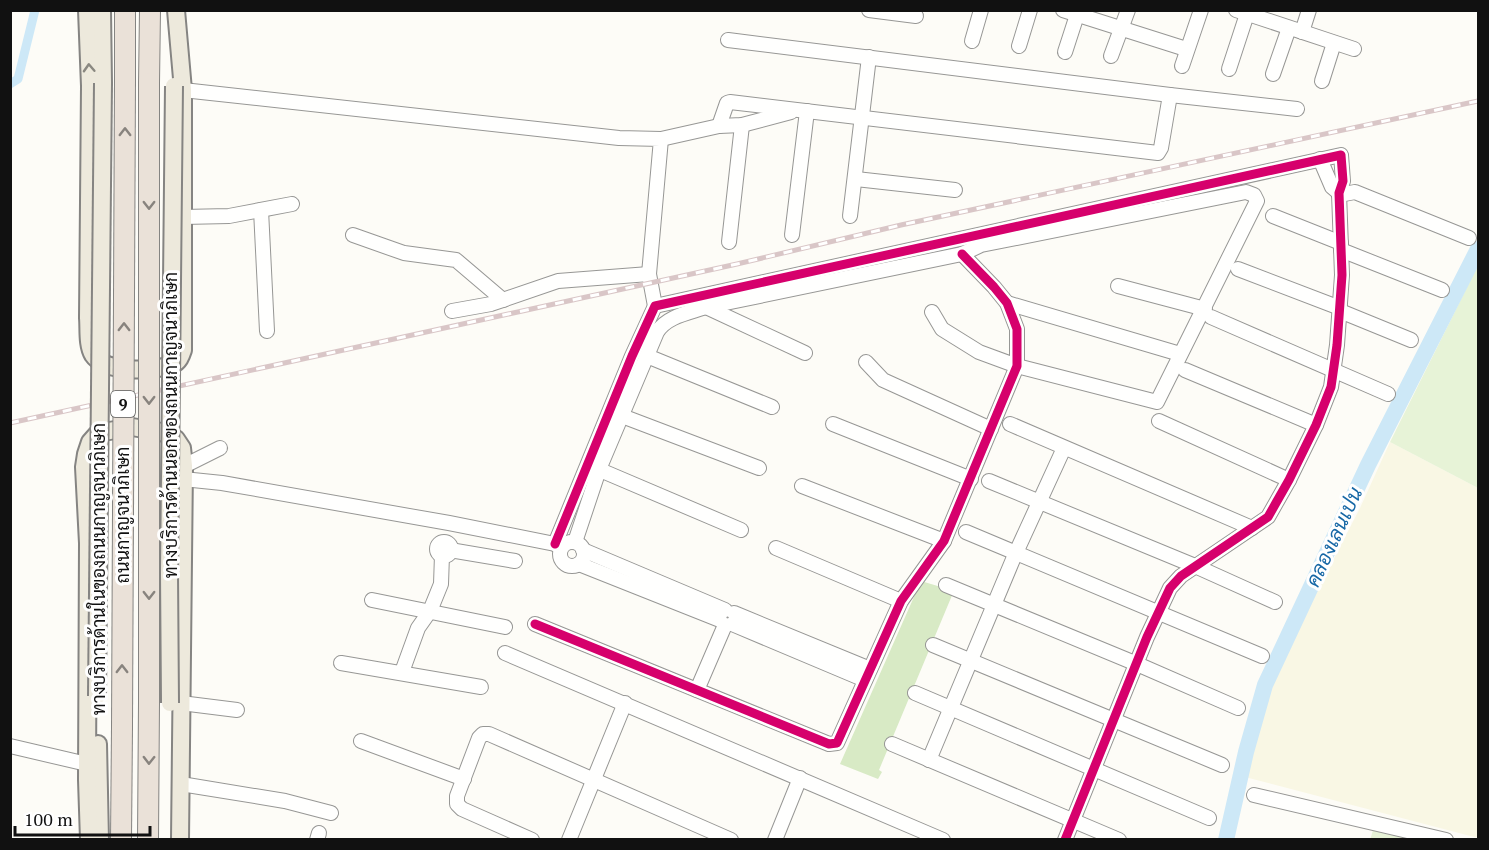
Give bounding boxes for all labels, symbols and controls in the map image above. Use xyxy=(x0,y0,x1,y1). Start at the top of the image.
one-way arrow xyxy=(82,63,95,72)
one-way arrow xyxy=(118,127,131,136)
one-way arrow xyxy=(143,200,155,209)
street label: ทางบริการด้านนอกของถนนกาญจนาภิเษก xyxy=(158,272,182,578)
one-way arrow xyxy=(118,322,130,331)
road number: 9 xyxy=(111,391,135,417)
one-way arrow xyxy=(143,395,155,404)
street label: ทางบริการด้านในของถนนกาญจนาภิเษก xyxy=(86,423,110,715)
street label: ถนนกาญจนาภิเษก xyxy=(110,447,134,583)
water label: คลองเลนเปน xyxy=(1299,482,1369,591)
one-way arrow xyxy=(143,590,155,599)
one-way arrow xyxy=(116,664,128,673)
one-way arrow xyxy=(143,756,155,765)
scale bar xyxy=(15,799,150,837)
text: 100 m xyxy=(24,807,73,831)

